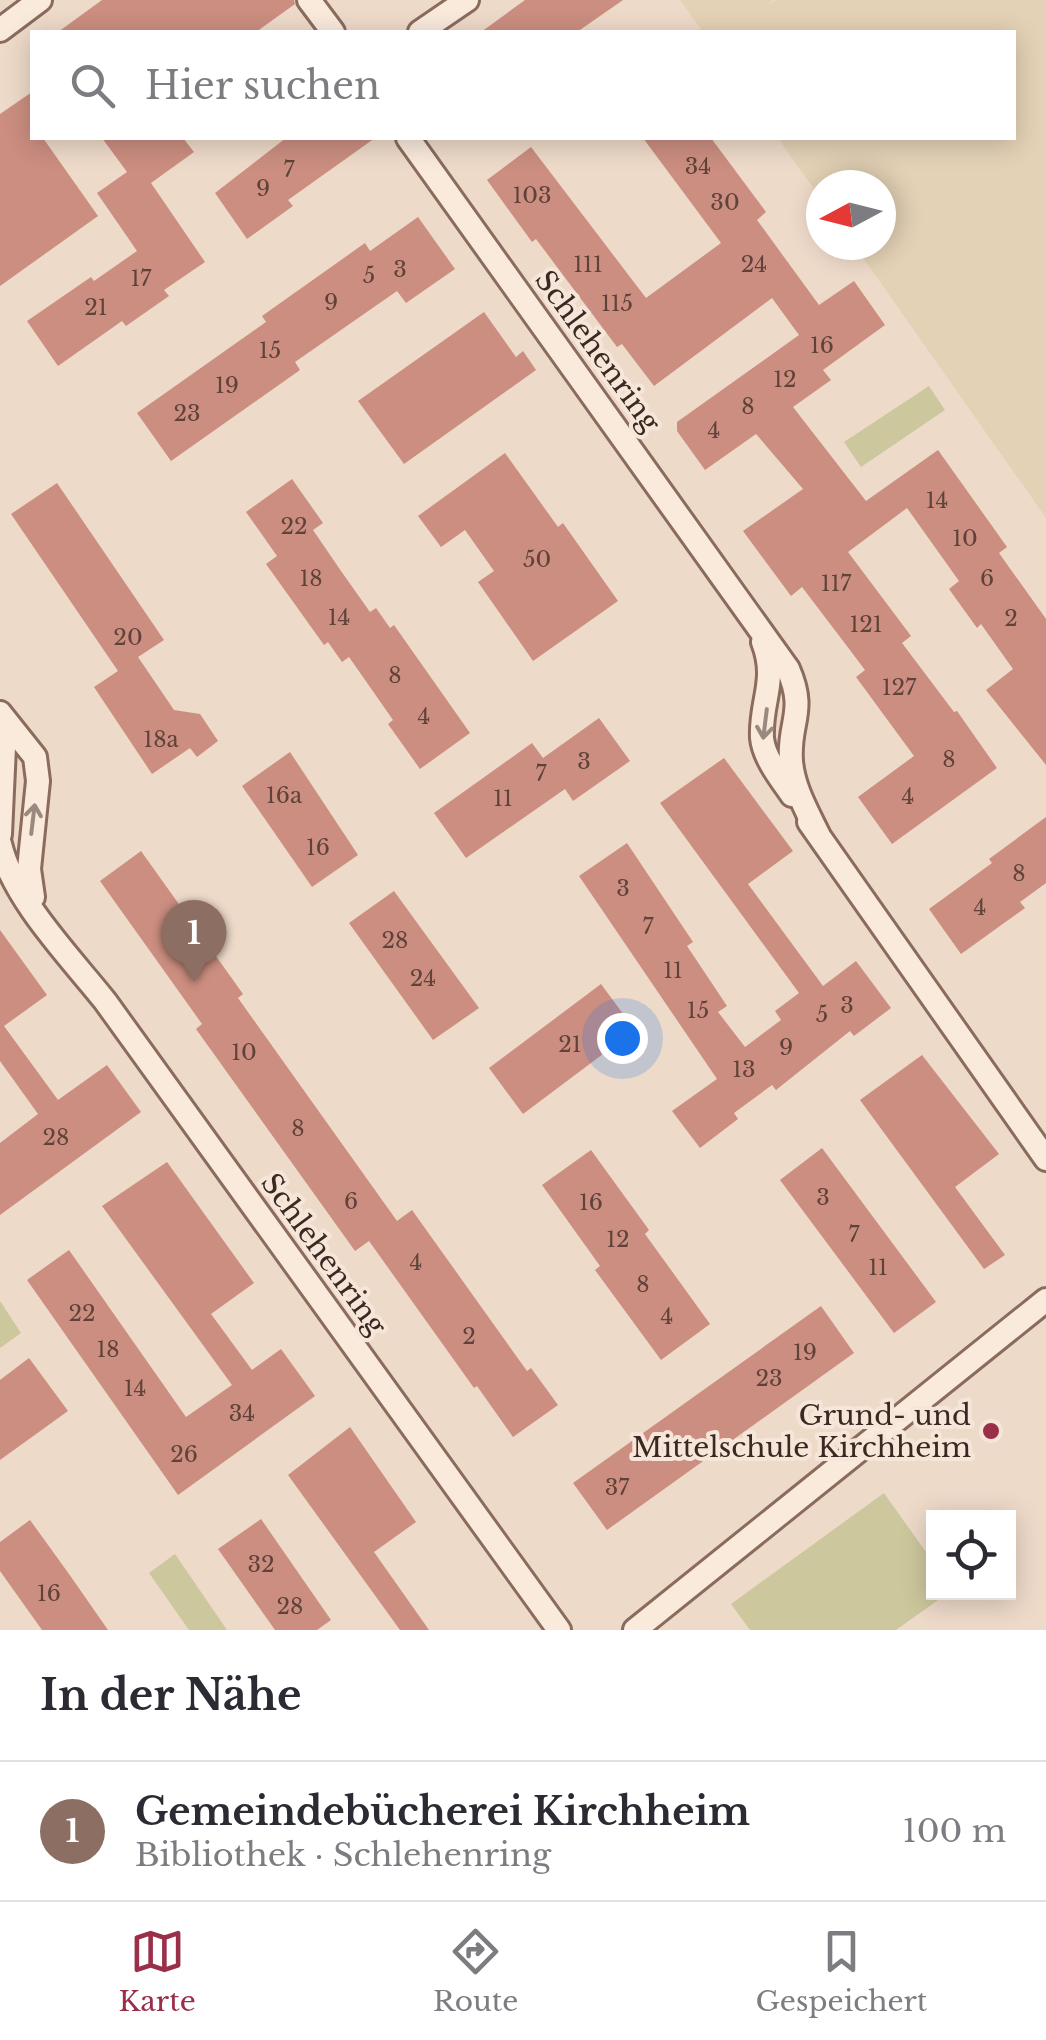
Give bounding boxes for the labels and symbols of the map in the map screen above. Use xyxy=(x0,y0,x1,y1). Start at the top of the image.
house number: 34 xyxy=(685,153,711,180)
house number: 7 xyxy=(283,156,295,183)
north arrow xyxy=(806,170,896,260)
house number: 9 xyxy=(256,175,270,202)
house number: 103 xyxy=(512,182,552,209)
house number: 30 xyxy=(710,189,740,216)
house number: 111 xyxy=(573,251,603,278)
house number: 24 xyxy=(741,251,767,278)
house number: 3 xyxy=(393,256,407,283)
house number: 5 xyxy=(363,262,375,289)
street label: Schlehenring xyxy=(527,264,669,440)
house number: 17 xyxy=(131,265,152,292)
house number: 9 xyxy=(324,289,338,316)
house number: 115 xyxy=(601,290,633,317)
house number: 21 xyxy=(84,294,108,321)
house number: 16 xyxy=(810,332,834,359)
house number: 15 xyxy=(259,337,281,364)
house number: 12 xyxy=(773,366,797,393)
house number: 19 xyxy=(215,372,239,399)
house number: 8 xyxy=(741,393,755,420)
house number: 23 xyxy=(173,400,201,427)
house number: 4 xyxy=(708,417,720,444)
house number: 14 xyxy=(926,487,948,514)
house number: 22 xyxy=(280,513,308,540)
house number: 10 xyxy=(952,525,978,552)
house number: 50 xyxy=(523,546,551,573)
house number: 18 xyxy=(299,565,323,592)
house number: 6 xyxy=(980,565,994,592)
house number: 117 xyxy=(821,570,852,597)
house number: 14 xyxy=(328,604,350,631)
house number: 2 xyxy=(1004,605,1018,632)
house number: 121 xyxy=(849,611,883,638)
house number: 20 xyxy=(113,624,143,651)
house number: 8 xyxy=(388,662,402,689)
house number: 127 xyxy=(882,674,917,701)
house number: 4 xyxy=(418,703,430,730)
one-way arrow xyxy=(755,707,773,740)
house number: 18a xyxy=(143,726,179,753)
house number: 8 xyxy=(942,746,956,773)
house number: 3 xyxy=(577,748,591,775)
house number: 7 xyxy=(535,760,547,787)
house number: 16a xyxy=(266,782,303,809)
house number: 4 xyxy=(902,783,914,810)
house number: 11 xyxy=(493,785,513,812)
one-way arrow xyxy=(24,803,42,835)
house number: 16 xyxy=(306,834,330,861)
house number: 8 xyxy=(1012,860,1026,887)
house number: 3 xyxy=(616,875,630,902)
house number: 4 xyxy=(974,894,986,921)
pin: 1 xyxy=(162,900,226,982)
house number: 7 xyxy=(642,913,654,940)
house number: 28 xyxy=(382,927,408,954)
house number: 11 xyxy=(663,957,683,984)
house number: 24 xyxy=(410,965,436,992)
house number: 3 xyxy=(840,992,854,1019)
house number: 15 xyxy=(687,997,709,1024)
house number: 5 xyxy=(816,1001,828,1028)
your location xyxy=(597,1013,648,1064)
house number: 21 xyxy=(558,1031,582,1058)
house number: 9 xyxy=(779,1034,793,1061)
house number: 10 xyxy=(231,1039,257,1066)
house number: 13 xyxy=(732,1056,756,1083)
house number: 8 xyxy=(291,1115,305,1142)
house number: 28 xyxy=(43,1124,69,1151)
street label: Schlehenring xyxy=(253,1167,395,1343)
house number: 3 xyxy=(816,1184,830,1211)
house number: 6 xyxy=(344,1188,358,1215)
house number: 16 xyxy=(579,1189,603,1216)
house number: 7 xyxy=(848,1221,860,1248)
house number: 12 xyxy=(606,1226,630,1253)
house number: 4 xyxy=(410,1249,422,1276)
house number: 11 xyxy=(868,1254,888,1281)
house number: 8 xyxy=(636,1271,650,1298)
house number: 22 xyxy=(68,1300,96,1327)
house number: 4 xyxy=(661,1303,673,1330)
house number: 2 xyxy=(462,1323,476,1350)
house number: 18 xyxy=(96,1336,120,1363)
house number: 19 xyxy=(793,1339,817,1366)
house number: 23 xyxy=(755,1365,783,1392)
house number: 14 xyxy=(124,1375,146,1402)
place label: Grund- und Mittelschule Kirchheim xyxy=(632,1398,971,1465)
house number: 34 xyxy=(229,1400,255,1427)
marker: Grund- und Mittelschule Kirchheim xyxy=(980,1420,1002,1442)
house number: 26 xyxy=(170,1441,198,1468)
house number: 37 xyxy=(605,1474,630,1501)
house number: 32 xyxy=(247,1551,275,1578)
house number: 16 xyxy=(37,1580,61,1607)
house number: 28 xyxy=(277,1593,303,1620)

